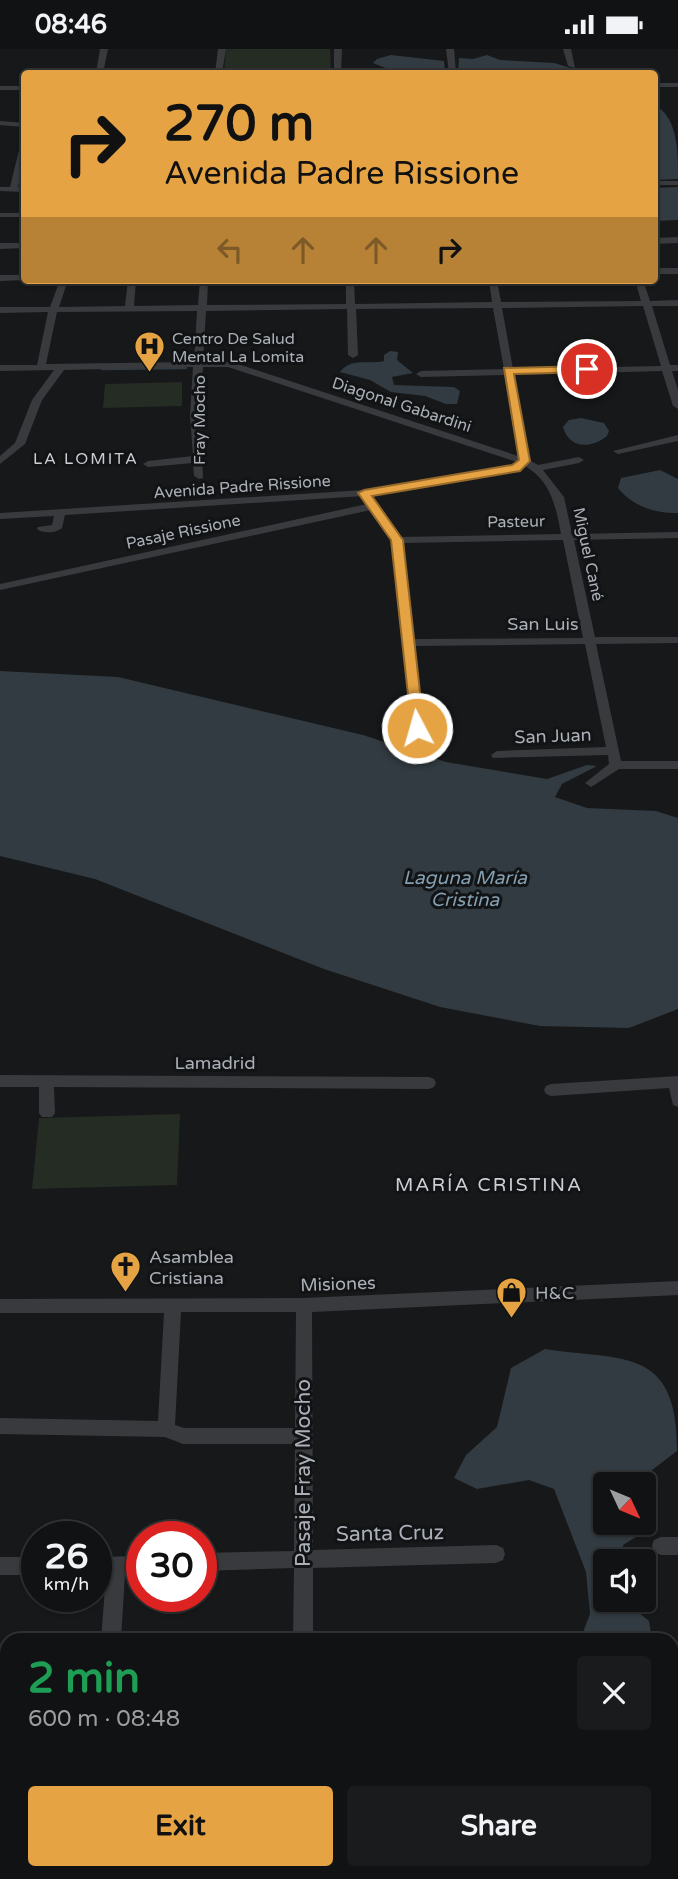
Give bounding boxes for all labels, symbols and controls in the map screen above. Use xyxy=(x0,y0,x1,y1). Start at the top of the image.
text: 08:46 xyxy=(35,9,107,40)
text: 270 m xyxy=(164,95,314,154)
icon: right xyxy=(49,98,140,189)
text: Avenida Padre Rissione xyxy=(164,155,519,193)
icon: left xyxy=(211,231,249,269)
icon: ahead xyxy=(284,231,322,269)
icon: ahead xyxy=(357,231,395,269)
icon: right xyxy=(430,231,468,269)
place label: Centro De Salud Mental La Lomita xyxy=(172,329,304,367)
hospital icon: Centro De Salud Mental La Lomita xyxy=(132,330,166,374)
pin xyxy=(557,339,617,399)
icon: arrive xyxy=(568,350,606,388)
street label: Diagonal Gabardini xyxy=(329,373,474,437)
street label: Fray Mocho xyxy=(190,375,210,465)
district label: LA LOMITA xyxy=(33,449,139,469)
street label: Avenida Padre Rissione xyxy=(153,471,331,503)
street label: Miguel Cané xyxy=(568,506,608,603)
street label: Pasaje Rissione xyxy=(124,510,242,554)
street label: Pasteur xyxy=(487,511,546,533)
street label: San Luis xyxy=(507,613,579,635)
position arrow xyxy=(380,691,454,765)
street label: San Juan xyxy=(514,724,592,748)
water label: Laguna María Cristina xyxy=(403,867,528,911)
street label: Lamadrid xyxy=(174,1052,256,1074)
district label: MARÍA CRISTINA xyxy=(395,1173,583,1196)
place label: Asamblea Cristiana xyxy=(149,1246,234,1289)
church icon: Asamblea Cristiana xyxy=(109,1250,143,1294)
street label: Misiones xyxy=(300,1272,376,1296)
shop icon: H&C xyxy=(495,1276,529,1320)
place label: H&C xyxy=(535,1282,574,1304)
street label: Pasaje Fray Mocho xyxy=(291,1379,316,1567)
north arrow xyxy=(593,1472,656,1535)
map controls xyxy=(593,1472,656,1612)
street label: Santa Cruz xyxy=(336,1520,444,1547)
speed limit sign: 30 xyxy=(126,1521,217,1612)
text: 26 xyxy=(45,1536,88,1578)
button: sound xyxy=(593,1549,656,1612)
text: km/h xyxy=(44,1573,89,1595)
text: 2 min xyxy=(28,1653,140,1704)
button: close xyxy=(577,1656,651,1730)
text: 600 m · 08:48 xyxy=(28,1705,180,1733)
button: Exit xyxy=(28,1786,333,1866)
button: Share xyxy=(347,1786,651,1866)

